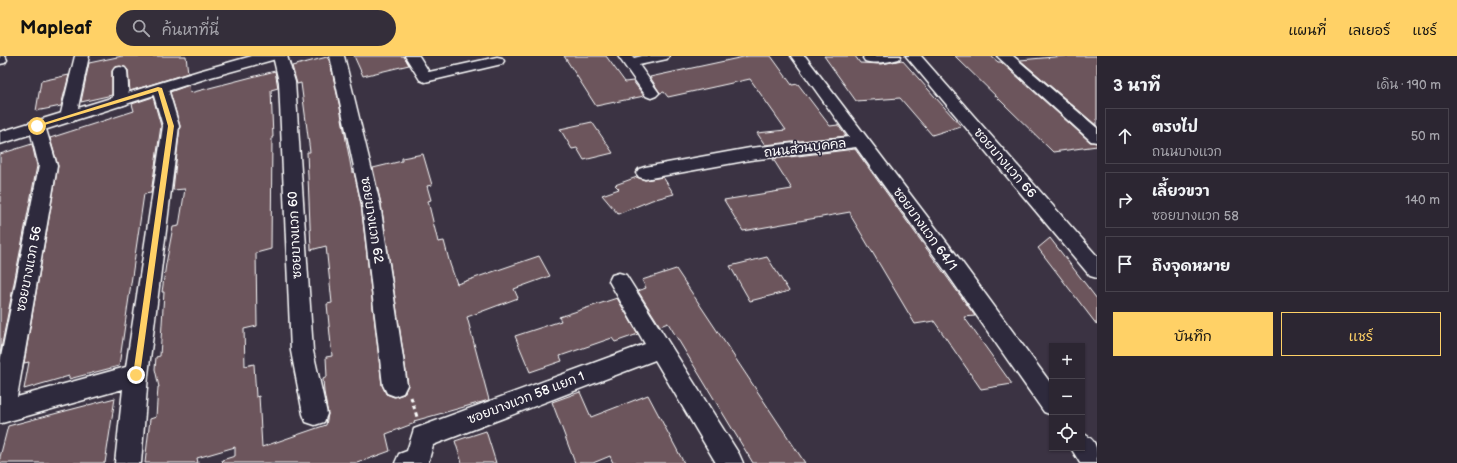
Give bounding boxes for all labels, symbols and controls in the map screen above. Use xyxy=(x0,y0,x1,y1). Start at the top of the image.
search box xyxy=(116,10,396,46)
text: Mapleaf xyxy=(20,17,92,40)
icon: search xyxy=(130,17,152,39)
text: ค้นหาที่นี่ xyxy=(162,21,219,40)
text: แผนที่ xyxy=(1288,22,1326,39)
text: เลเยอร์ xyxy=(1348,22,1390,39)
text: แชร์ xyxy=(1412,22,1437,39)
text: 3 นาที xyxy=(1113,76,1160,96)
text: เดิน · 190 m xyxy=(1376,77,1441,93)
route start xyxy=(28,117,46,135)
text: ตรงไป xyxy=(1152,118,1198,137)
street label: ซอยบางแวก 66 xyxy=(970,125,1040,201)
icon: ahead xyxy=(1114,125,1136,147)
text: 50 m xyxy=(1411,128,1440,144)
street label: ถนนส่วนบุคคล xyxy=(763,134,847,162)
text: ถนนบางแวก xyxy=(1152,144,1222,160)
street label: ซอยบางแวก 62 xyxy=(357,176,387,265)
text: เลี้ยวขวา xyxy=(1152,182,1210,201)
street label: ซอยบางแวก 64/1 xyxy=(890,184,960,274)
icon: right xyxy=(1114,189,1136,211)
street label: ซอยบางแวก 60 xyxy=(285,191,305,279)
text: 140 m xyxy=(1405,192,1440,208)
text: ซอยบางแวก 58 xyxy=(1152,208,1239,224)
street label: ซอยบางแวก 56 xyxy=(13,225,45,313)
icon: arrive xyxy=(1114,253,1136,275)
text: ถึงจุดหมาย xyxy=(1152,257,1230,276)
button: บันทึก xyxy=(1113,312,1273,356)
button: แชร์ xyxy=(1281,312,1441,356)
map controls xyxy=(1049,343,1085,451)
button: + xyxy=(1049,343,1085,379)
route end xyxy=(127,366,145,384)
street label: ซอยบางแวก 58 แยก 1 xyxy=(465,368,587,428)
button: − xyxy=(1049,379,1085,415)
button: locate xyxy=(1049,415,1085,451)

